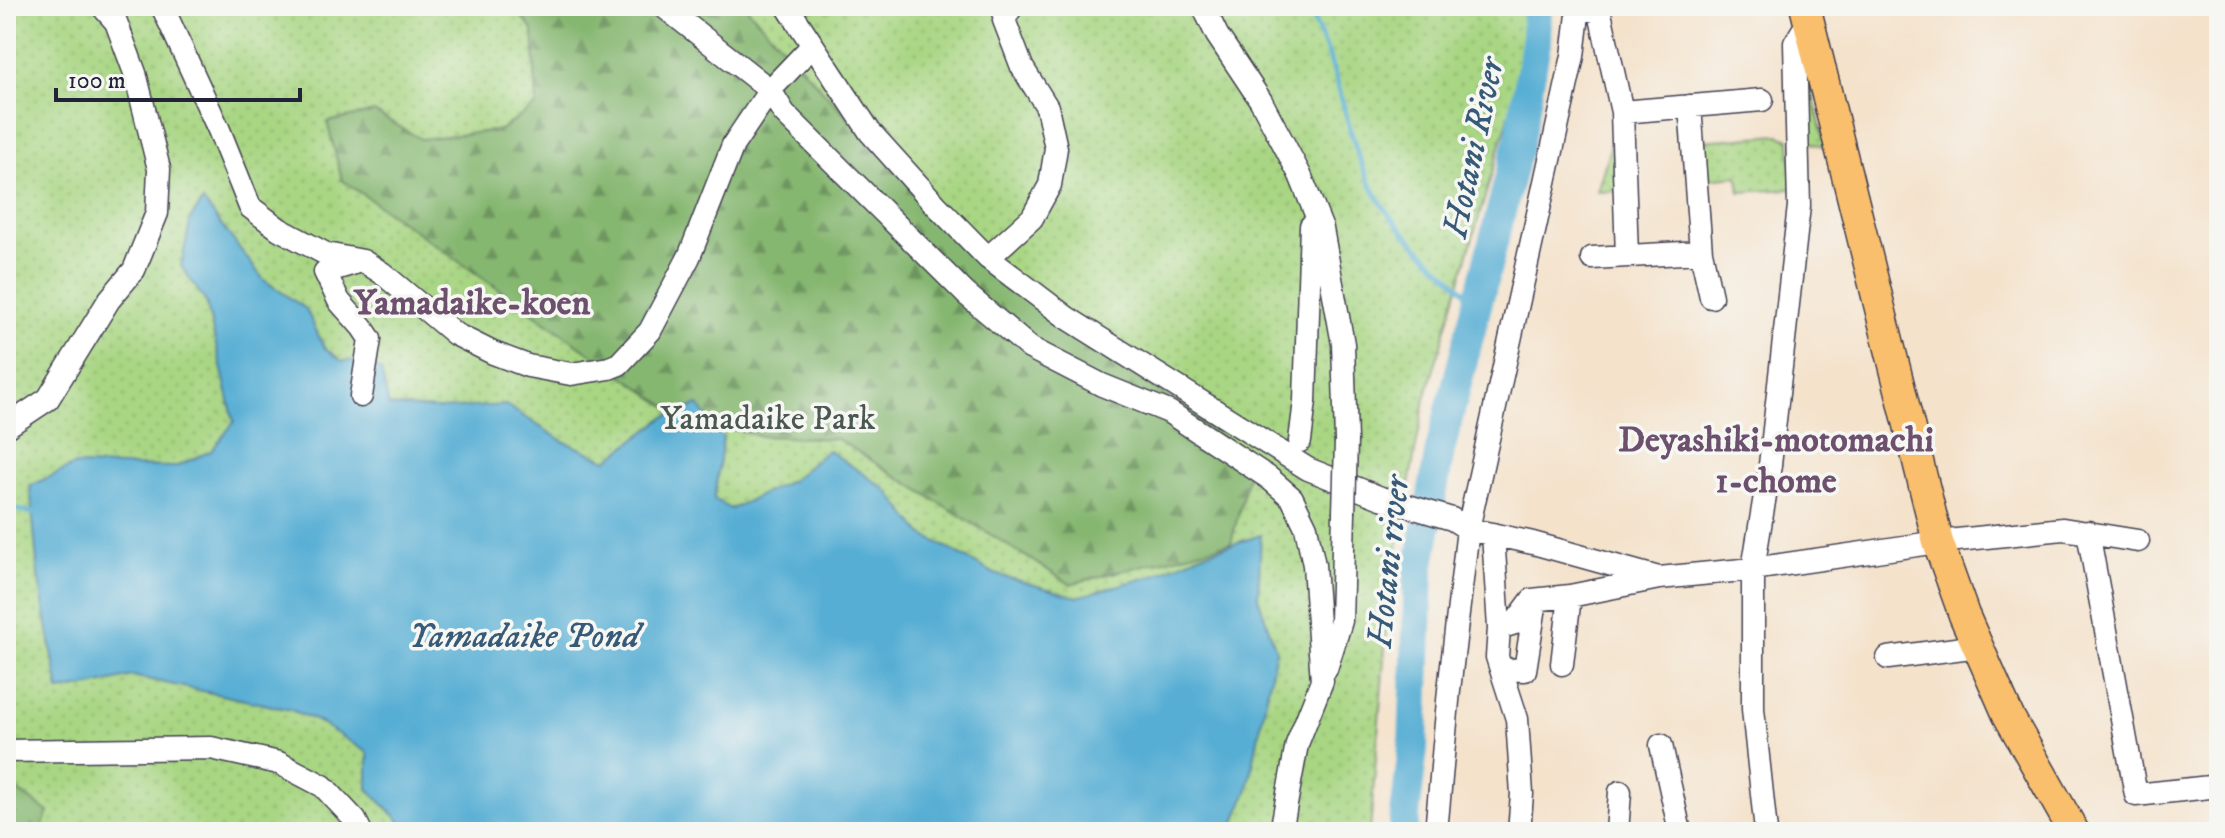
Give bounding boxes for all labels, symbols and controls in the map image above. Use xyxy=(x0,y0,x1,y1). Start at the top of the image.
water label: Hotani River xyxy=(1433,51,1516,243)
scale bar xyxy=(56,52,300,102)
text: 100 m xyxy=(68,66,126,96)
district label: Yamadaike-koen xyxy=(353,281,590,326)
park label: Yamadaike Park xyxy=(660,398,876,440)
district label: Deyashiki-motomachi 1-chome xyxy=(1618,418,1934,504)
water label: Hotani river xyxy=(1358,471,1421,651)
water label: Yamadaike Pond xyxy=(408,614,644,659)

